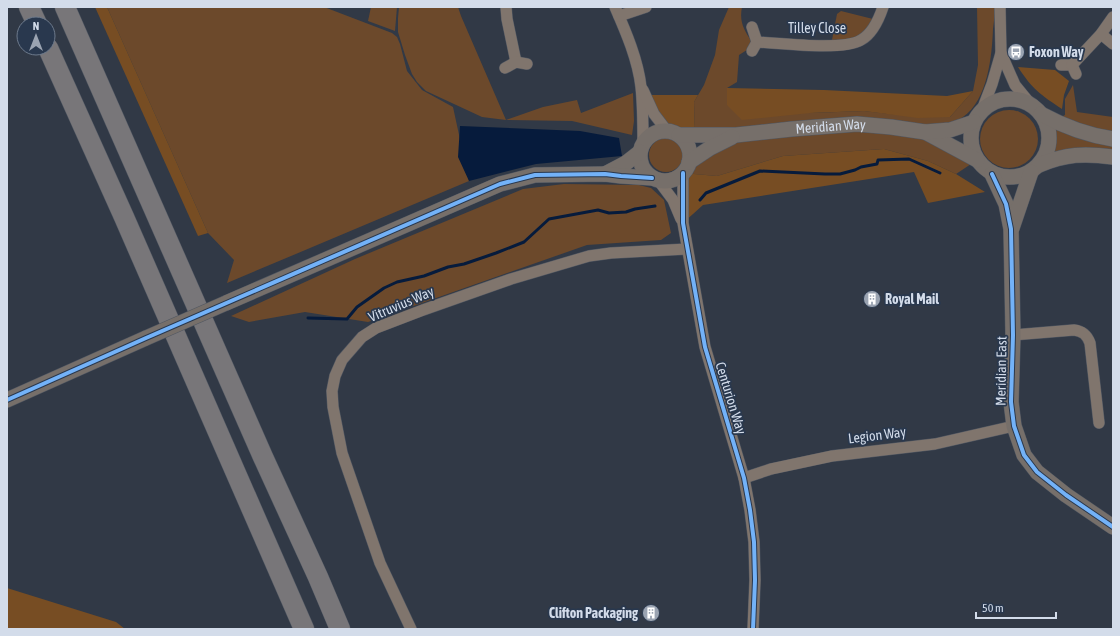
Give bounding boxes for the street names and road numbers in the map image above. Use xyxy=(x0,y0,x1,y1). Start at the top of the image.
street label: Tilley Close xyxy=(788,20,846,36)
street label: Meridian Way xyxy=(795,116,867,137)
street label: Vitruvius Way xyxy=(366,283,436,325)
street label: Meridian East xyxy=(992,336,1010,406)
street label: Centurion Way xyxy=(712,360,750,436)
street label: Legion Way xyxy=(847,423,907,446)

